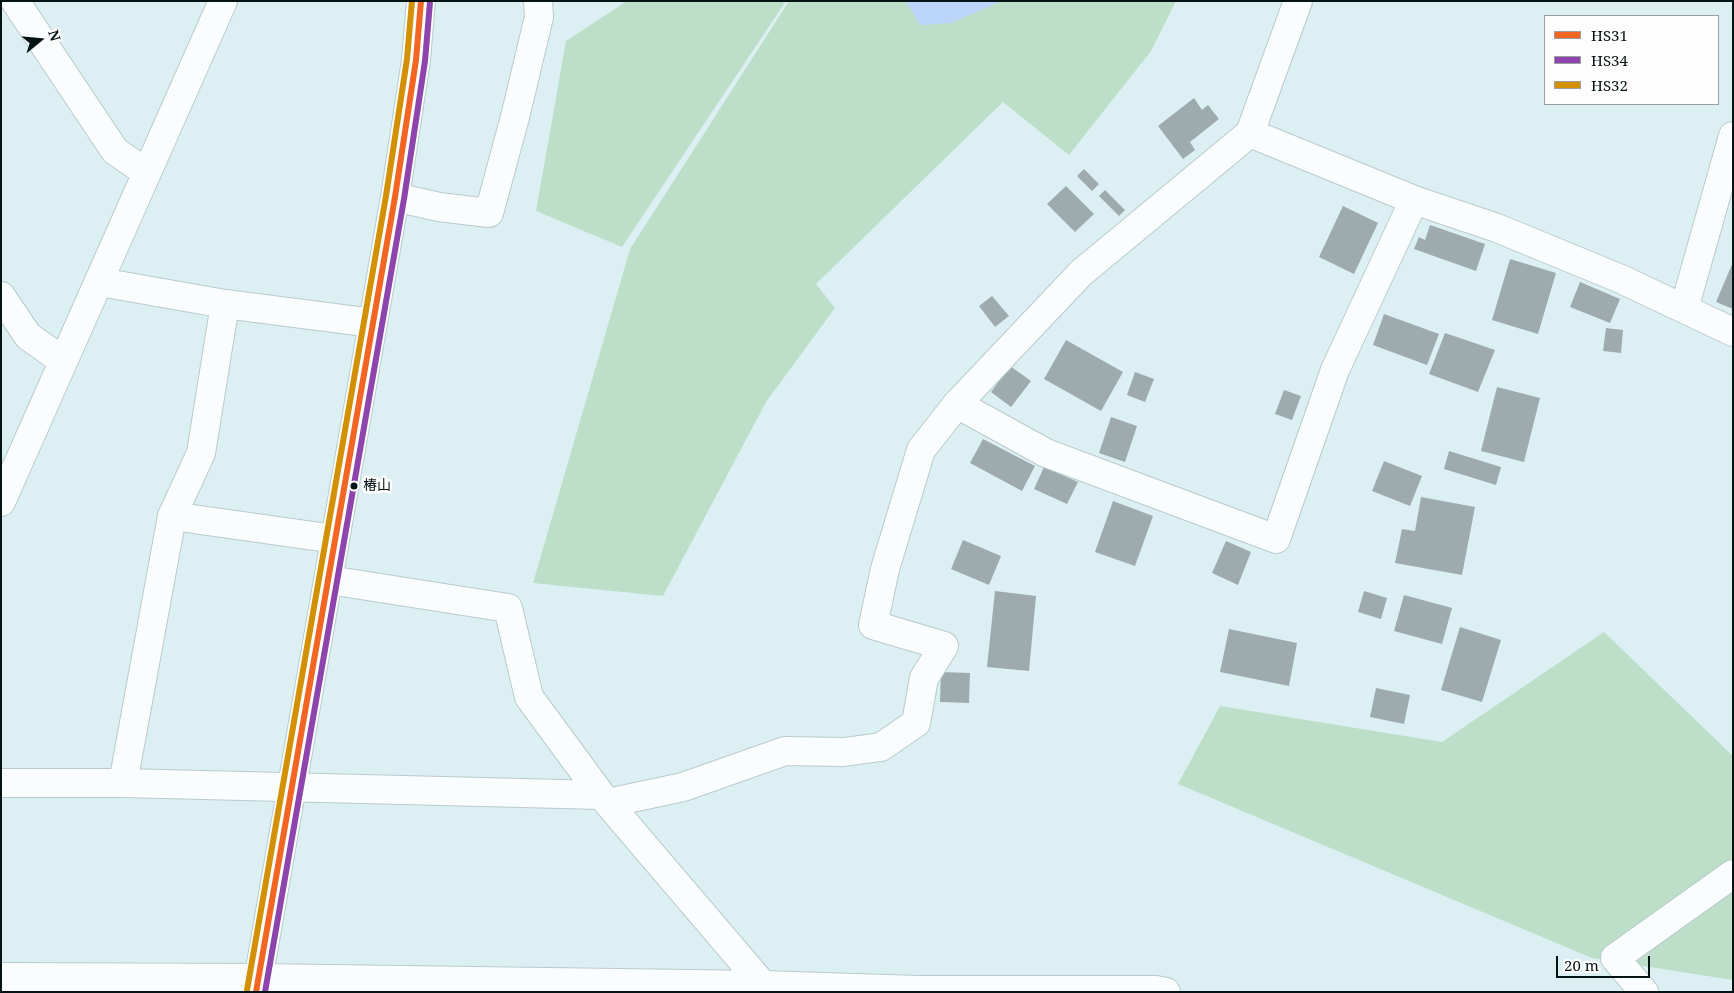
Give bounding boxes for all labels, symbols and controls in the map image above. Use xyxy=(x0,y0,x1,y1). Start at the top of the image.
north arrow xyxy=(15,15,65,65)
legend xyxy=(1544,15,1719,105)
text: HS31 xyxy=(1591,25,1628,45)
text: N xyxy=(44,27,66,44)
text: HS34 xyxy=(1591,50,1628,70)
text: HS32 xyxy=(1591,75,1628,95)
place label: 椿山 xyxy=(363,478,391,494)
marker: 椿山 xyxy=(349,481,359,491)
scale bar xyxy=(1559,946,1653,978)
text: 20 m xyxy=(1564,955,1599,975)

